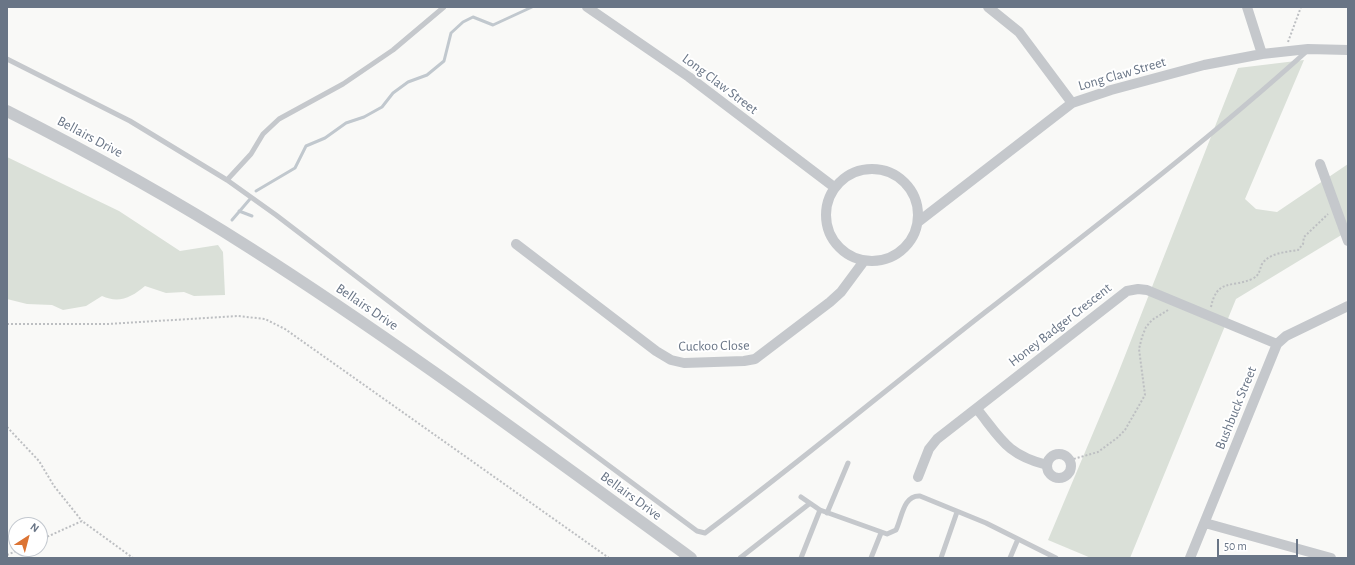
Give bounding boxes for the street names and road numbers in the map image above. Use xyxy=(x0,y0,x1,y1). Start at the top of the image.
street label: Long Claw Street xyxy=(679,50,761,118)
street label: Long Claw Street xyxy=(1076,53,1168,95)
street label: Bellairs Drive xyxy=(54,113,126,161)
street label: Bellairs Drive xyxy=(333,280,401,334)
street label: Honey Badger Crescent xyxy=(1005,280,1115,370)
street label: Cuckoo Close xyxy=(678,337,750,355)
street label: Bushbuck Street xyxy=(1212,364,1260,452)
street label: Bellairs Drive xyxy=(597,468,665,524)

